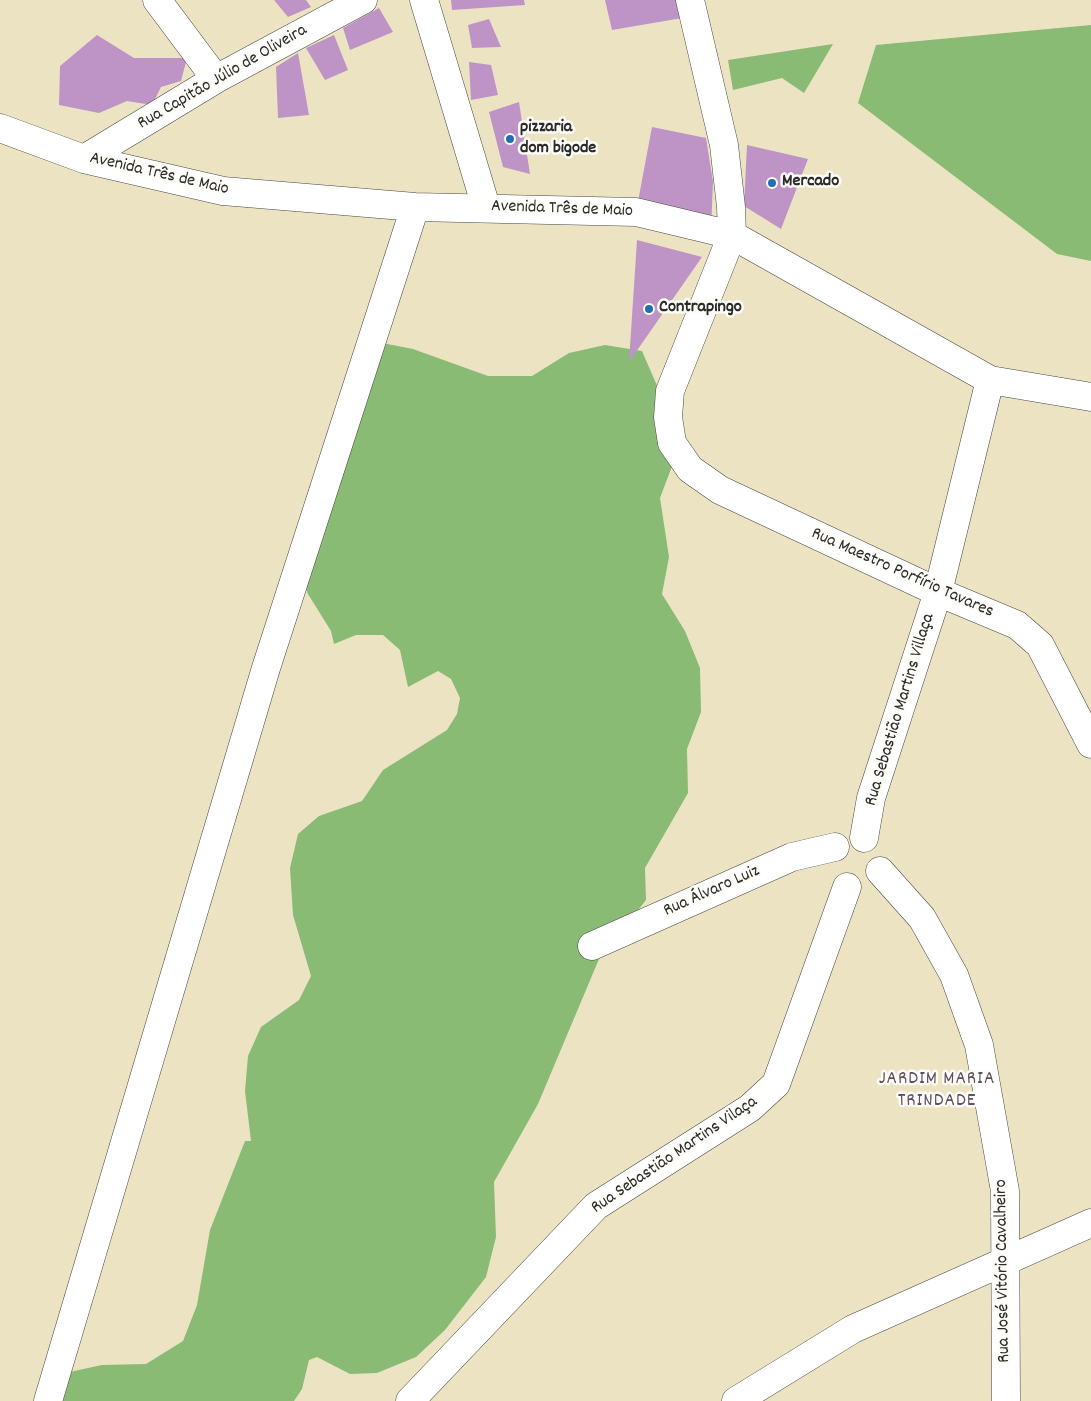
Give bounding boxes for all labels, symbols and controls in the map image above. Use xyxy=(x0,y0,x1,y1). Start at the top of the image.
street label: Rua Capitão Júlio de Oliveira xyxy=(134,21,312,135)
place label: pizzaria dom bigode xyxy=(520,118,596,160)
marker: pizzaria dom bigode xyxy=(504,133,516,145)
street label: Avenida Três de Maio xyxy=(87,149,231,201)
place label: Mercado xyxy=(782,172,839,194)
marker: Mercado xyxy=(766,177,778,189)
street label: Avenida Três de Maio xyxy=(491,197,633,223)
place label: Contrapingo xyxy=(659,298,742,320)
marker: Contrapingo xyxy=(643,303,655,315)
street label: Rua Maestro Porfírio Tavares xyxy=(807,524,997,624)
street label: Rua Sebastião Martins Villaça xyxy=(861,611,941,809)
street label: Rua Álvaro Luiz xyxy=(661,861,763,923)
district label: JARDIM MARIA TRINDADE xyxy=(877,1069,997,1113)
street label: Rua Sebastião Martins Vilaça xyxy=(588,1092,762,1220)
street label: Rua José Vitório Cavalheiro xyxy=(992,1179,1016,1363)

